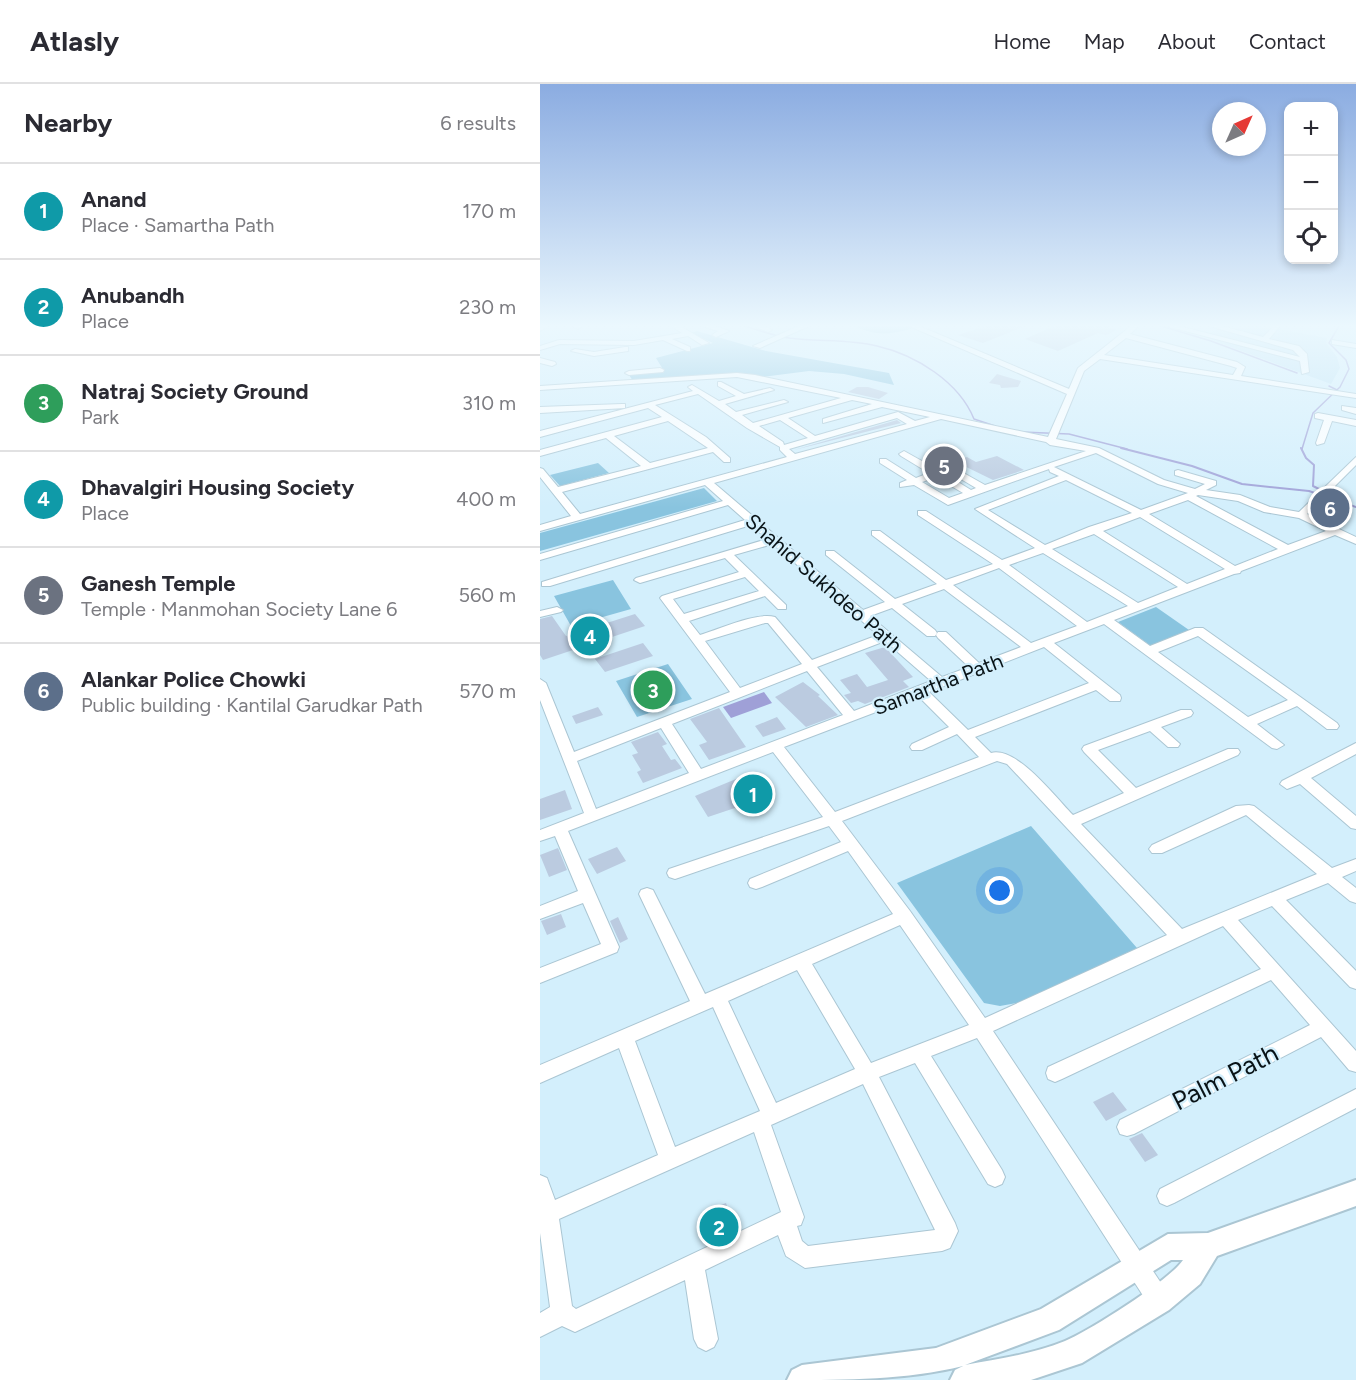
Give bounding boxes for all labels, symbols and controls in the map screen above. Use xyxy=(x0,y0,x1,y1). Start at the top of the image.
text: Atlasly xyxy=(30,24,119,58)
text: Home xyxy=(994,29,1051,54)
text: Map xyxy=(1084,29,1125,54)
text: About xyxy=(1158,29,1216,54)
text: Contact xyxy=(1249,29,1326,54)
north arrow xyxy=(1212,102,1266,156)
map controls xyxy=(1284,102,1338,264)
button: + xyxy=(1284,102,1338,156)
text: Nearby xyxy=(24,107,112,139)
text: 6 results xyxy=(440,111,516,135)
button: − xyxy=(1284,156,1338,210)
text: Anand xyxy=(81,186,147,213)
text: 1 xyxy=(39,199,48,223)
text: 170 m xyxy=(462,199,516,223)
button: locate xyxy=(1284,210,1338,264)
text: Place · Samartha Path xyxy=(81,213,275,237)
text: Anubandh xyxy=(81,282,185,309)
text: 2 xyxy=(38,295,49,319)
text: 230 m xyxy=(459,295,516,319)
text: Place xyxy=(81,309,129,333)
text: Natraj Society Ground xyxy=(81,378,309,405)
text: 3 xyxy=(38,391,49,415)
text: 310 m xyxy=(462,391,516,415)
text: Park xyxy=(81,405,119,429)
pin: 5 xyxy=(924,444,964,488)
text: Dhavalgiri Housing Society xyxy=(81,474,354,501)
pin: 6 xyxy=(1310,486,1350,530)
text: 4 xyxy=(37,487,50,511)
text: 400 m xyxy=(456,487,516,511)
text: Place xyxy=(81,501,129,525)
street label: Shahid Sukhdeo Path xyxy=(741,508,907,658)
text: Ganesh Temple xyxy=(81,570,235,597)
text: 5 xyxy=(38,583,49,607)
text: 560 m xyxy=(458,583,516,607)
text: Temple · Manmohan Society Lane 6 xyxy=(81,597,397,621)
pin: 4 xyxy=(571,614,610,658)
street label: Samartha Path xyxy=(869,648,1007,720)
text: Alankar Police Chowki xyxy=(81,666,306,693)
pin: 3 xyxy=(634,668,672,712)
text: 6 xyxy=(38,679,49,703)
text: 570 m xyxy=(459,679,516,703)
text: Public building · Kantilal Garudkar Path xyxy=(81,693,423,717)
pin: 1 xyxy=(734,772,772,816)
your location xyxy=(985,876,1014,905)
street label: Palm Path xyxy=(1167,1037,1283,1117)
pin: 2 xyxy=(700,1204,738,1250)

